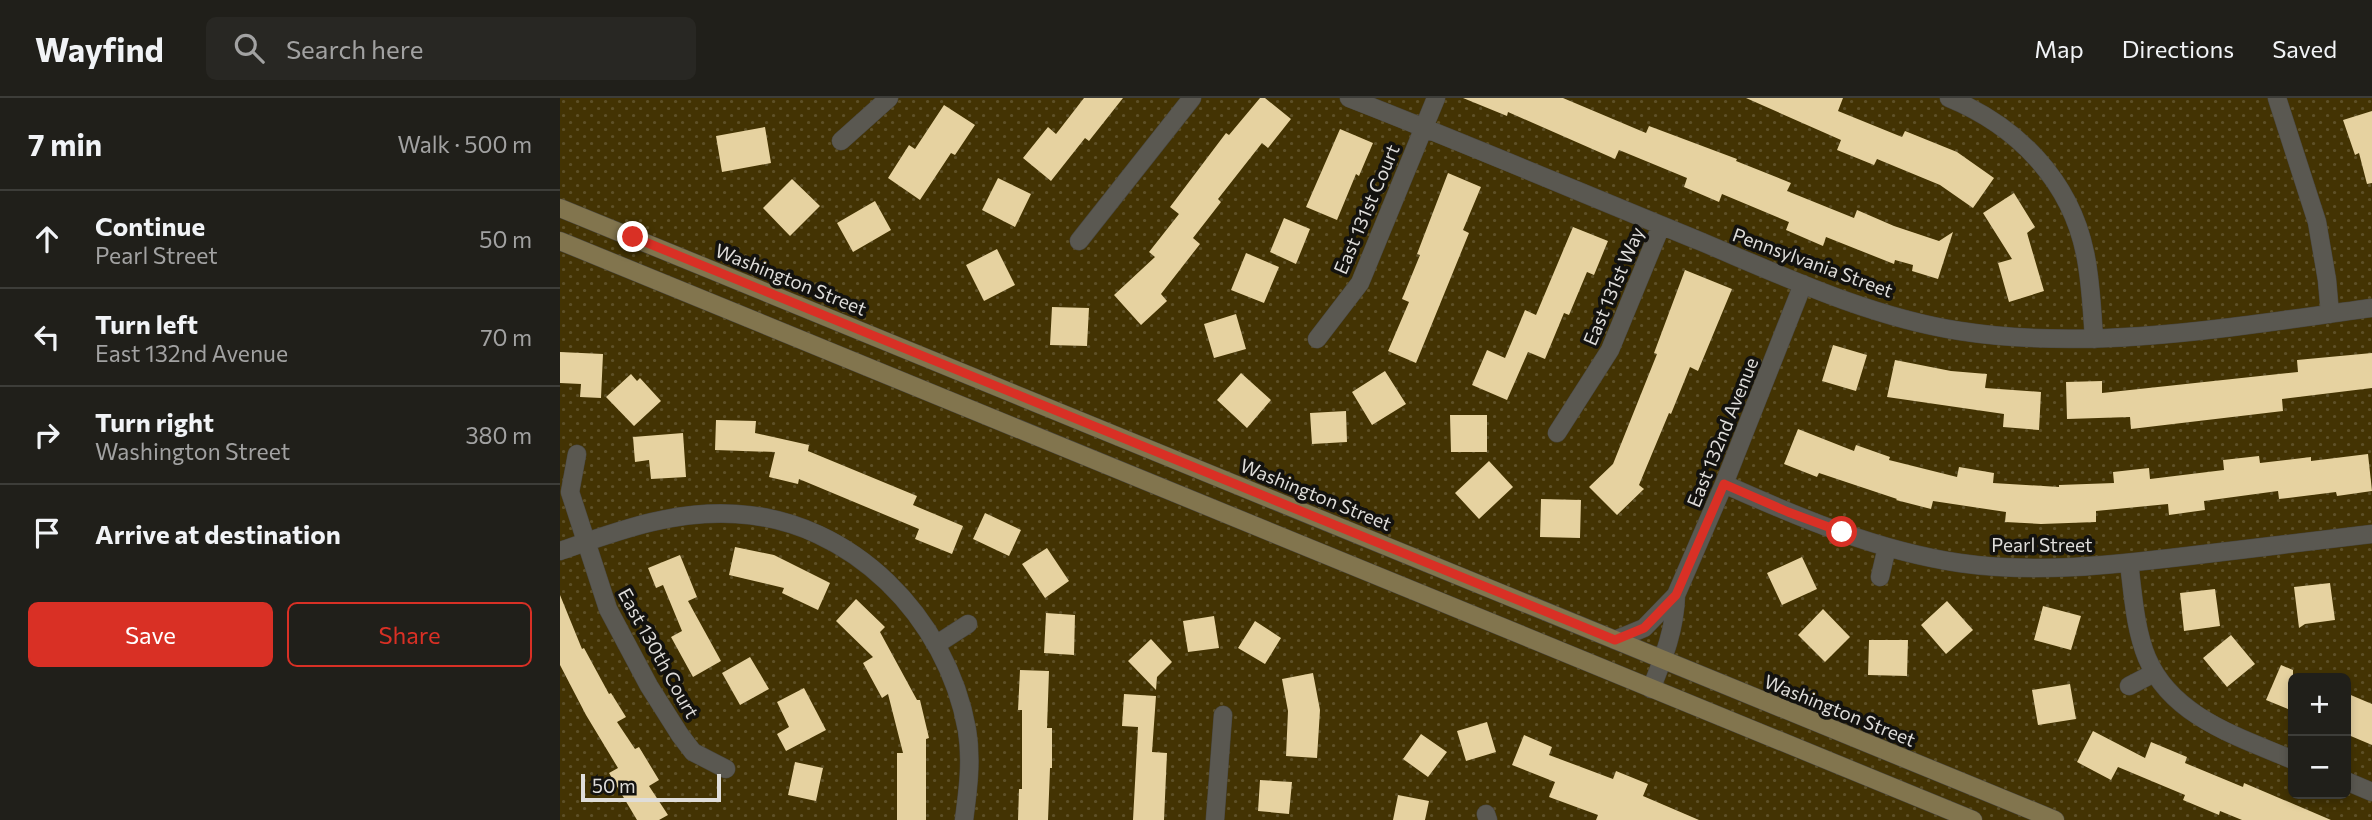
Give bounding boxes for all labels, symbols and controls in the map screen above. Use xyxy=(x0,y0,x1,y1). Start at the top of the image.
search box xyxy=(206,17,696,80)
text: Wayfind xyxy=(35,28,164,69)
icon: search xyxy=(230,29,268,67)
text: Search here xyxy=(286,33,423,64)
text: Map xyxy=(2034,34,2084,63)
text: Directions xyxy=(2122,34,2234,63)
text: Saved xyxy=(2272,34,2337,63)
text: 7 min xyxy=(28,125,102,162)
text: Walk · 500 m xyxy=(397,130,532,158)
street label: East 131st Court xyxy=(1328,140,1404,277)
text: Continue xyxy=(95,210,205,241)
icon: ahead xyxy=(28,220,66,258)
route end xyxy=(617,221,648,252)
street label: Pennsylvania Street xyxy=(1730,222,1897,302)
street label: East 131st Way xyxy=(1578,223,1648,349)
text: 50 m xyxy=(479,225,532,253)
street label: Washington Street xyxy=(712,238,870,320)
text: Pearl Street xyxy=(95,241,218,269)
text: Turn left xyxy=(95,308,198,339)
icon: left xyxy=(28,318,66,356)
text: 70 m xyxy=(480,323,532,351)
text: East 132nd Avenue xyxy=(95,339,288,367)
street label: East 132nd Avenue xyxy=(1681,354,1763,510)
text: Turn right xyxy=(95,406,214,437)
icon: right xyxy=(28,416,66,454)
text: 380 m xyxy=(465,421,532,449)
text: Washington Street xyxy=(95,437,290,465)
street label: Washington Street xyxy=(1237,453,1395,535)
icon: arrive xyxy=(28,514,66,552)
route start xyxy=(1826,516,1857,547)
text: Arrive at destination xyxy=(95,518,341,549)
street label: Pearl Street xyxy=(1991,533,2093,556)
street label: East 130th Court xyxy=(614,584,704,722)
button: Save xyxy=(28,602,273,667)
button: Share xyxy=(287,602,532,667)
street label: Washington Street xyxy=(1761,669,1919,751)
map controls xyxy=(2288,673,2351,799)
button: + xyxy=(2288,673,2351,736)
button: − xyxy=(2288,736,2351,799)
scale bar xyxy=(581,771,721,803)
text: 50 m xyxy=(592,774,636,797)

